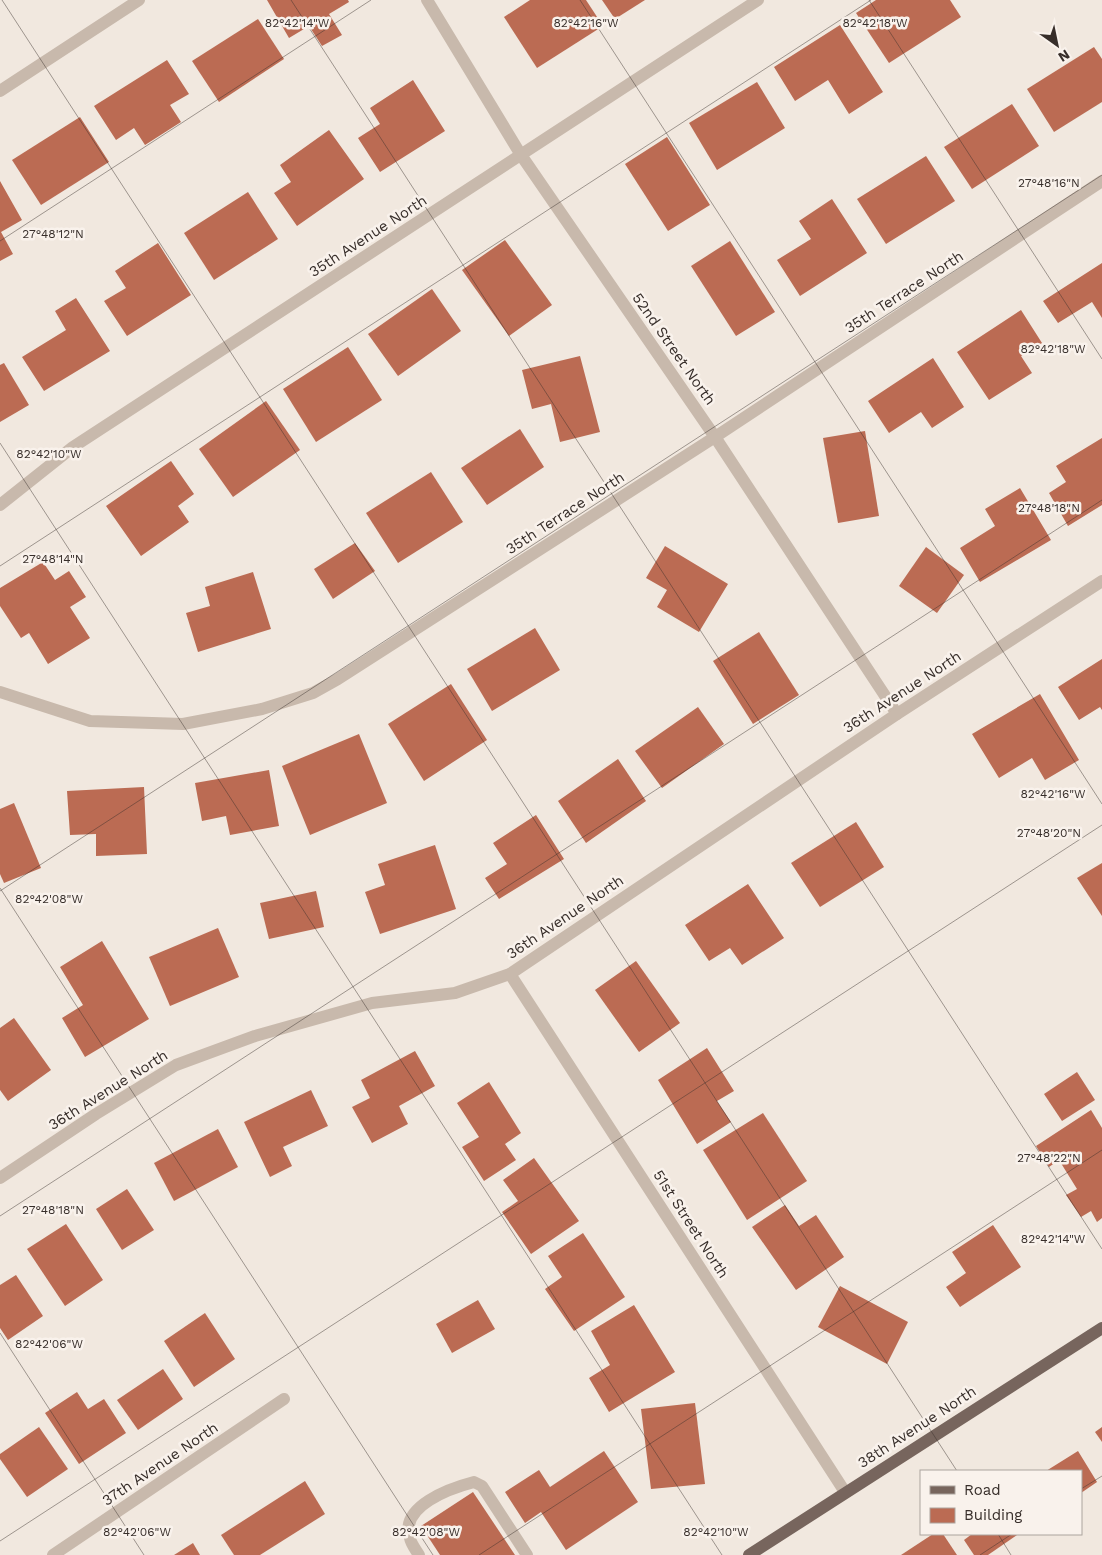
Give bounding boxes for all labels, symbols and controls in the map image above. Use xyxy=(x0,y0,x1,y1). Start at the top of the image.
text: 82°42'14"W xyxy=(265,16,330,30)
text: 82°42'16"W xyxy=(553,16,619,30)
text: 82°42'18"W xyxy=(842,16,908,30)
north arrow xyxy=(1032,20,1082,70)
text: N xyxy=(1055,46,1073,65)
text: 27°48'16"N xyxy=(1018,176,1080,190)
street label: 35th Avenue North xyxy=(306,191,430,281)
text: 27°48'12"N xyxy=(22,227,84,241)
street label: 35th Terrace North xyxy=(841,247,967,337)
street label: 52nd Street North xyxy=(629,289,719,409)
text: 82°42'18"W xyxy=(1020,342,1086,356)
text: 82°42'10"W xyxy=(16,447,82,461)
street label: 35th Terrace North xyxy=(502,468,628,558)
text: 27°48'18"N xyxy=(1018,501,1080,515)
text: 27°48'14"N xyxy=(22,552,84,566)
street label: 36th Avenue North xyxy=(840,647,964,737)
text: 82°42'16"W xyxy=(1020,787,1086,801)
text: 27°48'20"N xyxy=(1017,826,1081,840)
street label: 36th Avenue North xyxy=(503,871,627,963)
text: 82°42'08"W xyxy=(15,892,83,906)
street label: 36th Avenue North xyxy=(45,1046,171,1134)
text: 27°48'22"N xyxy=(1017,1151,1081,1165)
street label: 51st Street North xyxy=(649,1167,733,1281)
text: 27°48'18"N xyxy=(22,1203,84,1217)
text: 82°42'14"W xyxy=(1021,1232,1086,1246)
text: 82°42'06"W xyxy=(15,1337,83,1351)
street label: 38th Avenue North xyxy=(854,1382,980,1472)
street label: 37th Avenue North xyxy=(99,1419,221,1509)
legend xyxy=(920,1470,1082,1535)
text: Road xyxy=(964,1481,1001,1499)
text: Building xyxy=(964,1506,1022,1524)
text: 82°42'06"W xyxy=(103,1525,171,1539)
text: 82°42'08"W xyxy=(392,1525,460,1539)
text: 82°42'10"W xyxy=(683,1525,749,1539)

